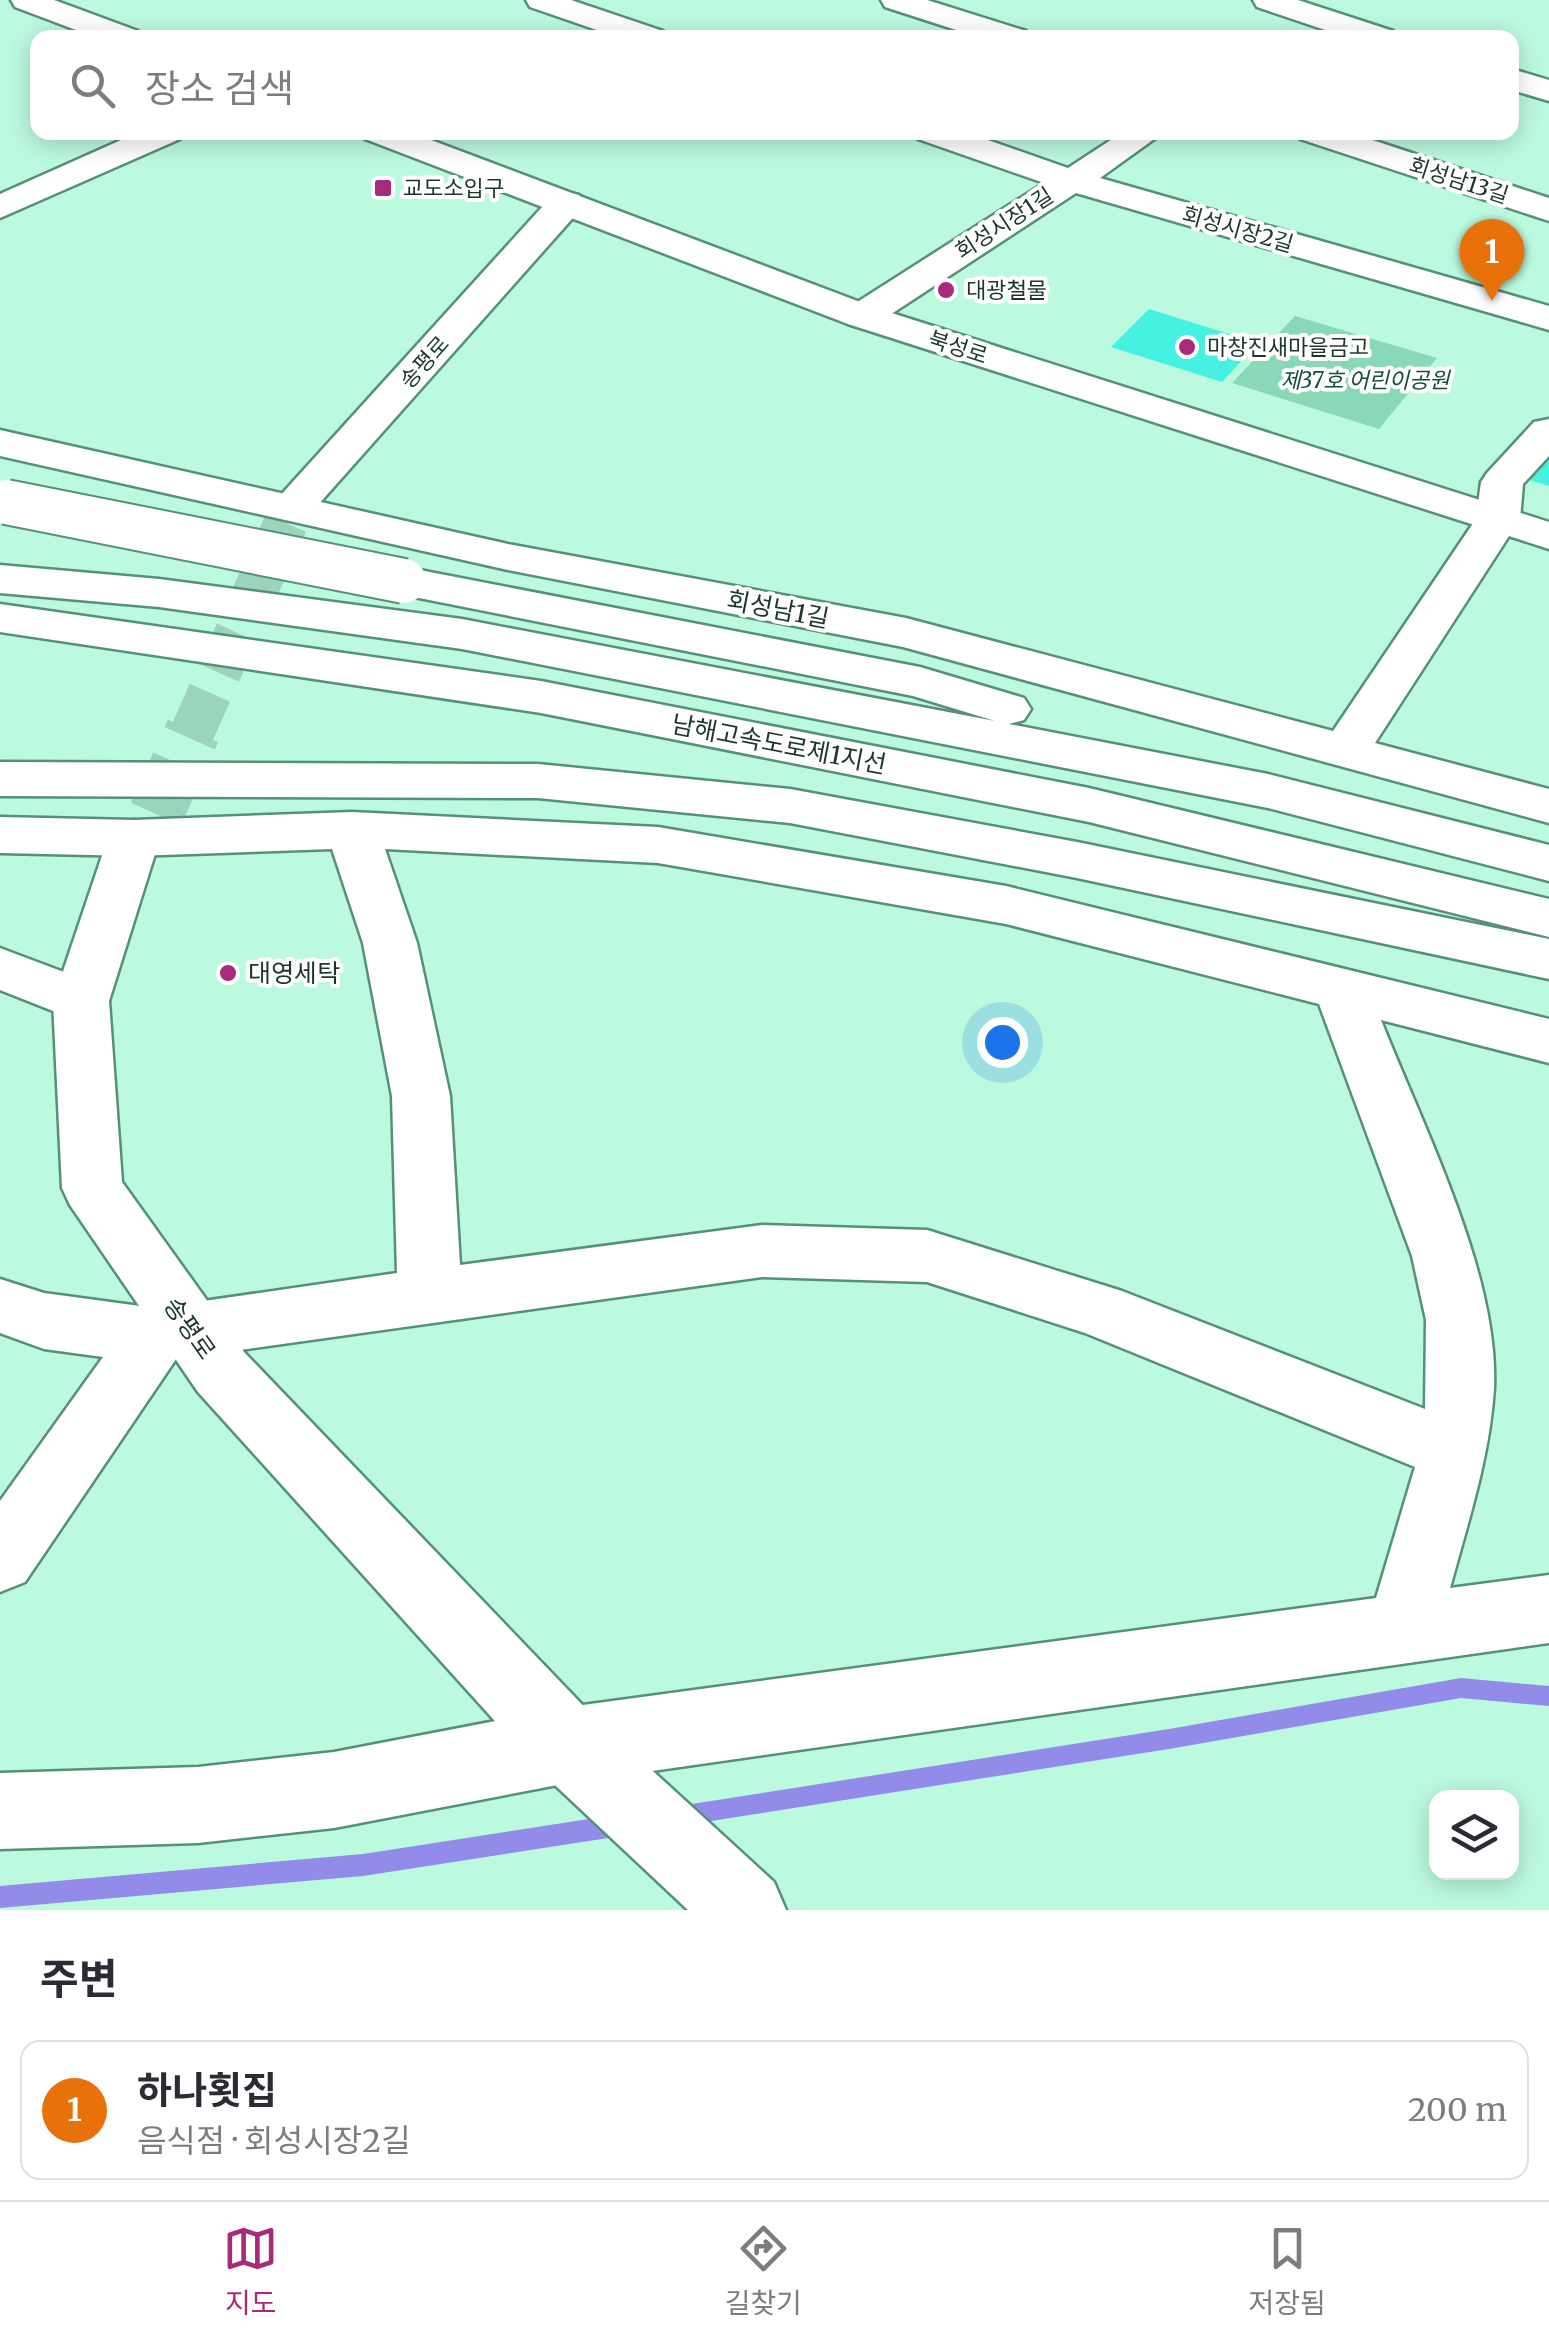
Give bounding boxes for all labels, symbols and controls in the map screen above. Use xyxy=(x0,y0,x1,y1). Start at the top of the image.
search box xyxy=(30,30,1519,140)
icon: search xyxy=(65,58,120,113)
text: 장소 검색 xyxy=(145,65,294,112)
street label: 회성남13길 xyxy=(1406,151,1512,209)
place label: 교도소입구 xyxy=(403,174,504,202)
marker: 교도소입구 xyxy=(372,177,394,199)
street label: 회성시장1길 xyxy=(950,181,1058,265)
street label: 회성시장2길 xyxy=(1179,200,1297,258)
pin: 1 xyxy=(1460,218,1524,301)
place label: 대광철물 xyxy=(966,276,1047,304)
marker: 대광철물 xyxy=(935,279,957,301)
street label: 북성로 xyxy=(925,324,991,370)
street label: 송평로 xyxy=(393,330,455,394)
place label: 마창진새마을금고 xyxy=(1207,333,1369,361)
marker: 마창진새마을금고 xyxy=(1176,336,1198,358)
park label: 제37호 어린이공원 xyxy=(1280,366,1451,394)
street label: 회성남1길 xyxy=(724,583,832,635)
street label: 남해고속도로제1지선 xyxy=(669,707,889,781)
place label: 대영세탁 xyxy=(248,957,340,989)
marker: 대영세탁 xyxy=(217,962,239,984)
your location xyxy=(977,1017,1028,1068)
street label: 송평로 xyxy=(157,1291,223,1365)
map controls xyxy=(1429,1790,1519,1880)
button: layers xyxy=(1429,1790,1519,1880)
text: 주변 xyxy=(40,1953,117,2005)
text: 하나횟집 xyxy=(137,2067,277,2114)
text: 1 xyxy=(67,2090,82,2130)
text: 200 m xyxy=(1408,2090,1507,2130)
text: 음식점 · 회성시장2길 xyxy=(137,2121,410,2161)
tab: 지도 xyxy=(223,2221,278,2321)
tab: 길찾기 xyxy=(725,2221,802,2321)
tab: 저장됨 xyxy=(1248,2221,1326,2321)

